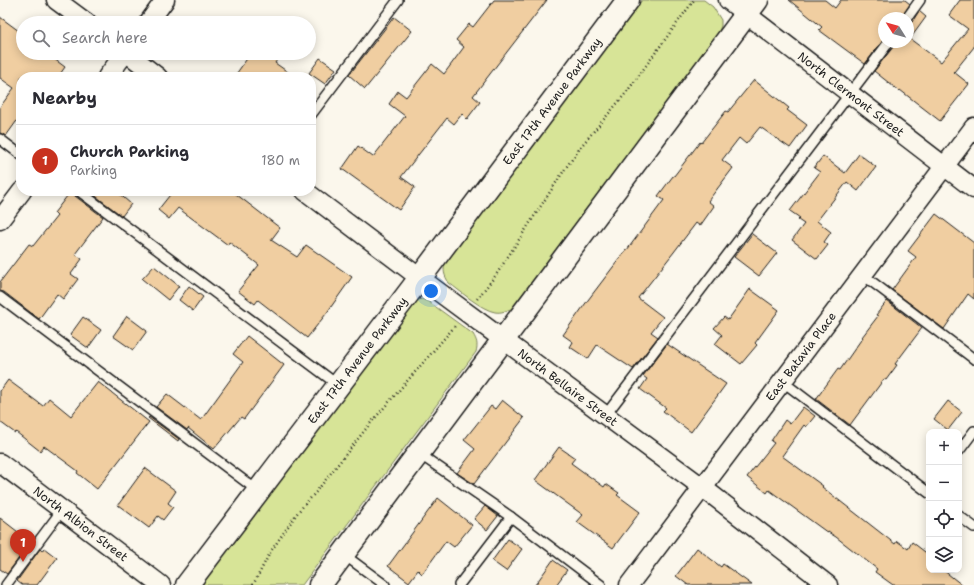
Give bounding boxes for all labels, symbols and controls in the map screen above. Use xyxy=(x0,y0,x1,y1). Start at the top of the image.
north arrow xyxy=(878,12,914,48)
search box xyxy=(16,16,316,60)
icon: search xyxy=(30,27,52,49)
text: Search here xyxy=(62,28,148,48)
street label: East 17th Avenue Parkway xyxy=(499,34,605,168)
street label: North Clermont Street xyxy=(794,48,907,140)
text: Nearby xyxy=(32,87,97,109)
text: Church Parking xyxy=(70,142,189,162)
text: 1 xyxy=(42,152,48,169)
text: 180 m xyxy=(261,152,300,169)
text: Parking xyxy=(70,162,117,179)
your location xyxy=(421,281,441,301)
street label: East 17th Avenue Parkway xyxy=(304,293,411,427)
street label: East Batavia Place xyxy=(762,309,840,404)
street label: North Bellaire Street xyxy=(514,345,621,430)
map controls xyxy=(926,429,962,573)
button: + xyxy=(926,429,962,465)
button: − xyxy=(926,465,962,501)
street label: North Albion Street xyxy=(30,483,131,565)
button: locate xyxy=(926,501,962,537)
pin: 1 xyxy=(10,529,36,562)
button: layers xyxy=(926,537,962,573)

